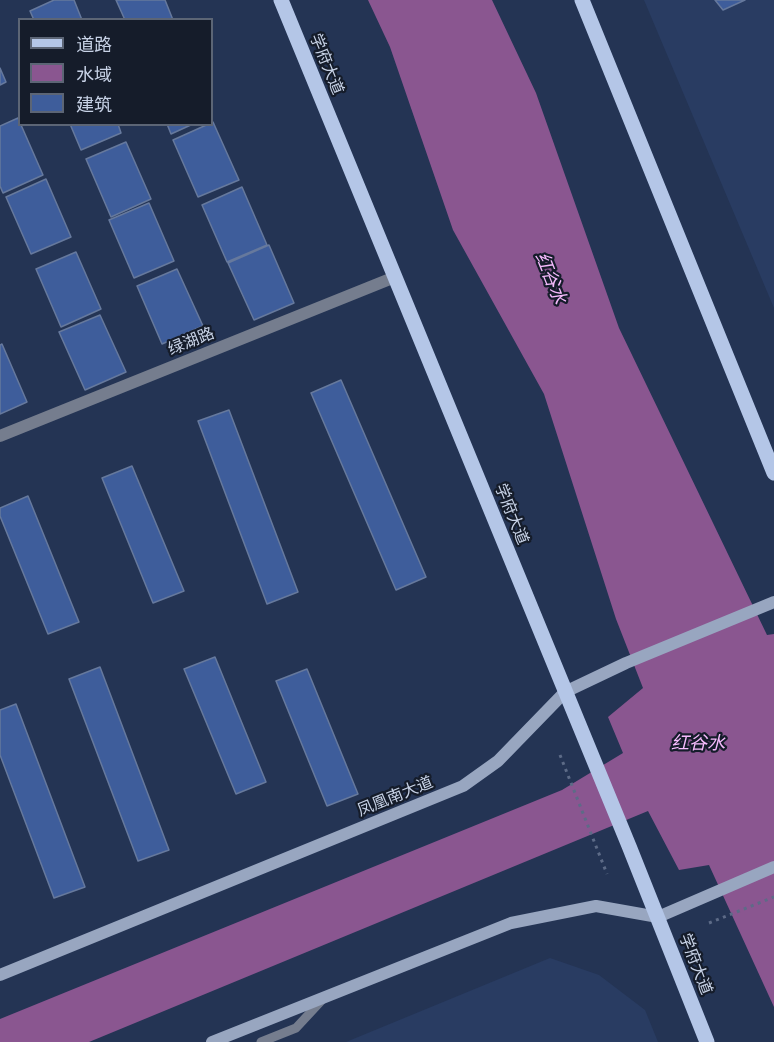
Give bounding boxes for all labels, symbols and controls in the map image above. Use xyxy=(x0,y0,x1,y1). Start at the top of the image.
legend xyxy=(18,18,213,126)
street label: 学府大道 xyxy=(306,31,348,97)
text: 道路 xyxy=(76,33,112,55)
text: 水域 xyxy=(76,63,112,85)
text: 建筑 xyxy=(76,93,112,115)
water label: 红谷水 xyxy=(531,249,571,307)
street label: 绿湖路 xyxy=(165,323,217,359)
street label: 学府大道 xyxy=(491,481,533,547)
water label: 红谷水 xyxy=(671,732,725,754)
street label: 凤凰南大道 xyxy=(354,772,436,820)
street label: 学府大道 xyxy=(676,931,716,997)

